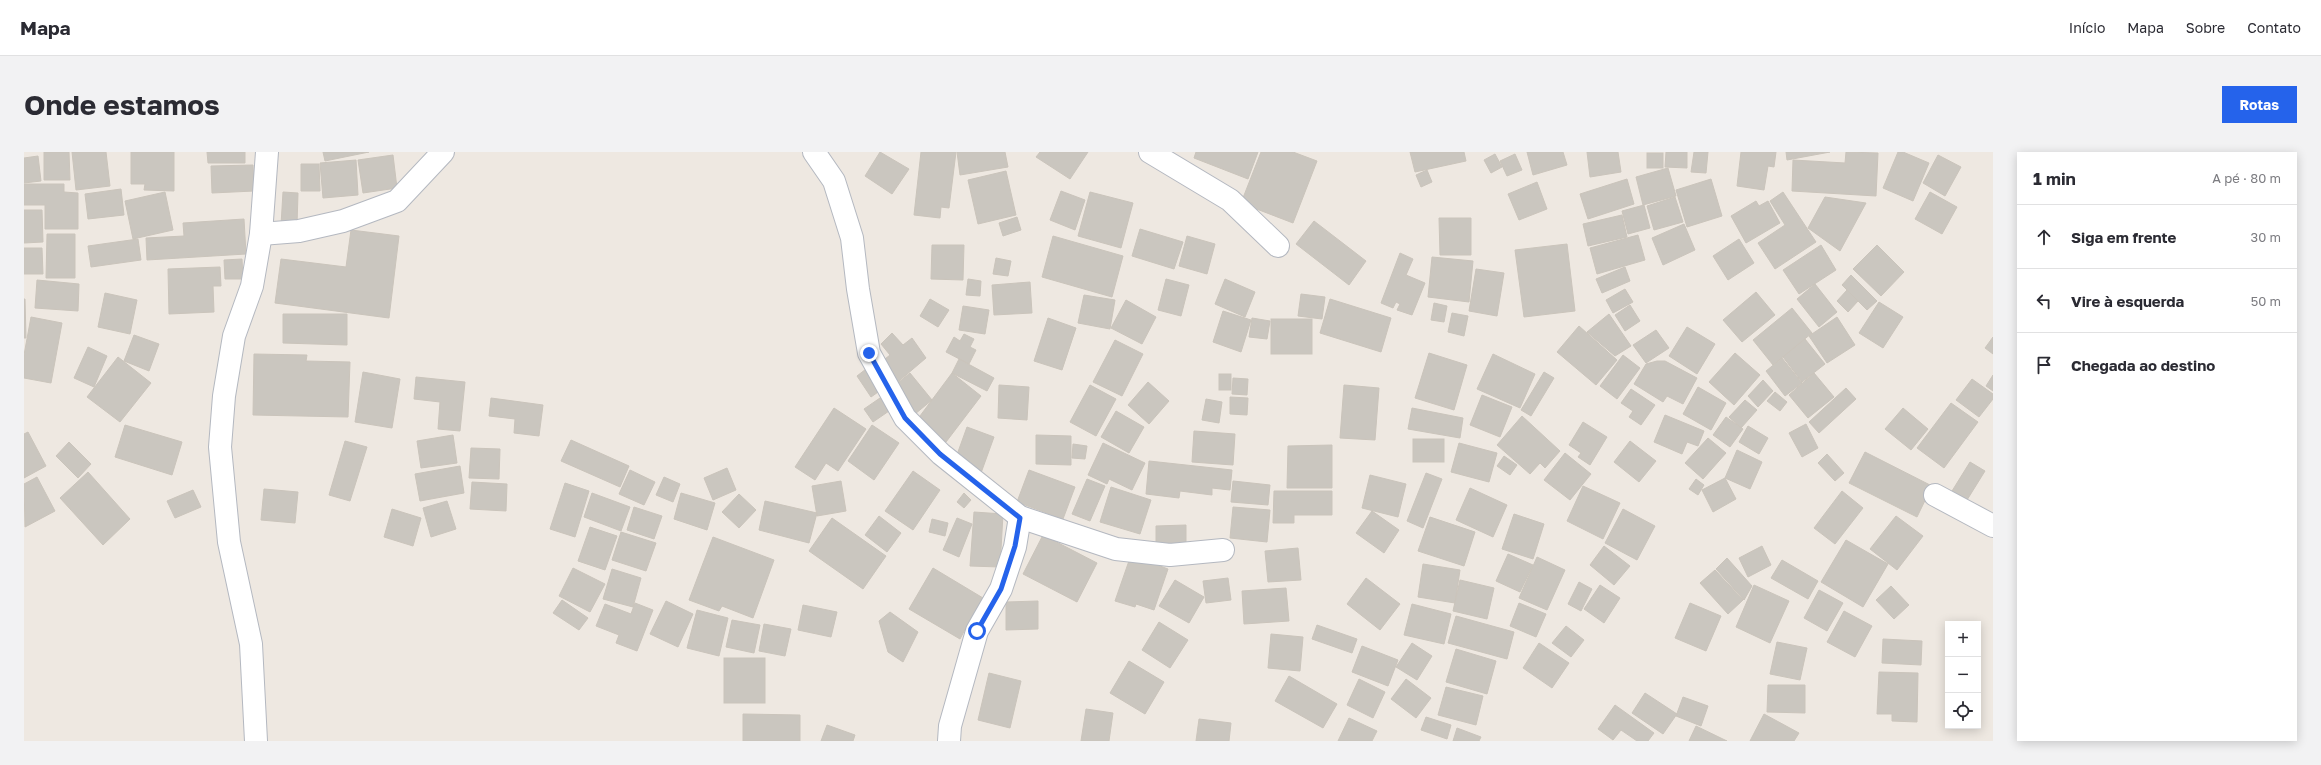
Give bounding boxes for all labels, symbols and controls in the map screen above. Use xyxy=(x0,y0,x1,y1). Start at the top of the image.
text: Mapa xyxy=(20,16,71,39)
text: Início xyxy=(2069,19,2105,36)
text: Mapa xyxy=(2127,19,2164,36)
text: Sobre xyxy=(2186,19,2225,36)
text: Contato xyxy=(2247,19,2301,36)
button: Rotas xyxy=(2222,86,2297,123)
text: Onde estamos xyxy=(24,88,220,121)
text: 1 min xyxy=(2033,168,2076,189)
text: A pé · 80 m xyxy=(2212,170,2281,186)
icon: ahead xyxy=(2033,226,2055,248)
text: Siga em frente xyxy=(2071,228,2176,246)
text: 30 m xyxy=(2251,229,2281,245)
icon: left xyxy=(2033,290,2055,312)
text: Vire à esquerda xyxy=(2071,292,2184,310)
text: 50 m xyxy=(2251,293,2281,309)
route end xyxy=(860,344,878,362)
icon: arrive xyxy=(2033,354,2055,376)
text: Chegada ao destino xyxy=(2071,356,2215,374)
map controls xyxy=(1945,621,1981,729)
button: + xyxy=(1945,621,1981,657)
route start xyxy=(968,622,986,640)
button: − xyxy=(1945,657,1981,693)
button: locate xyxy=(1945,693,1981,729)

